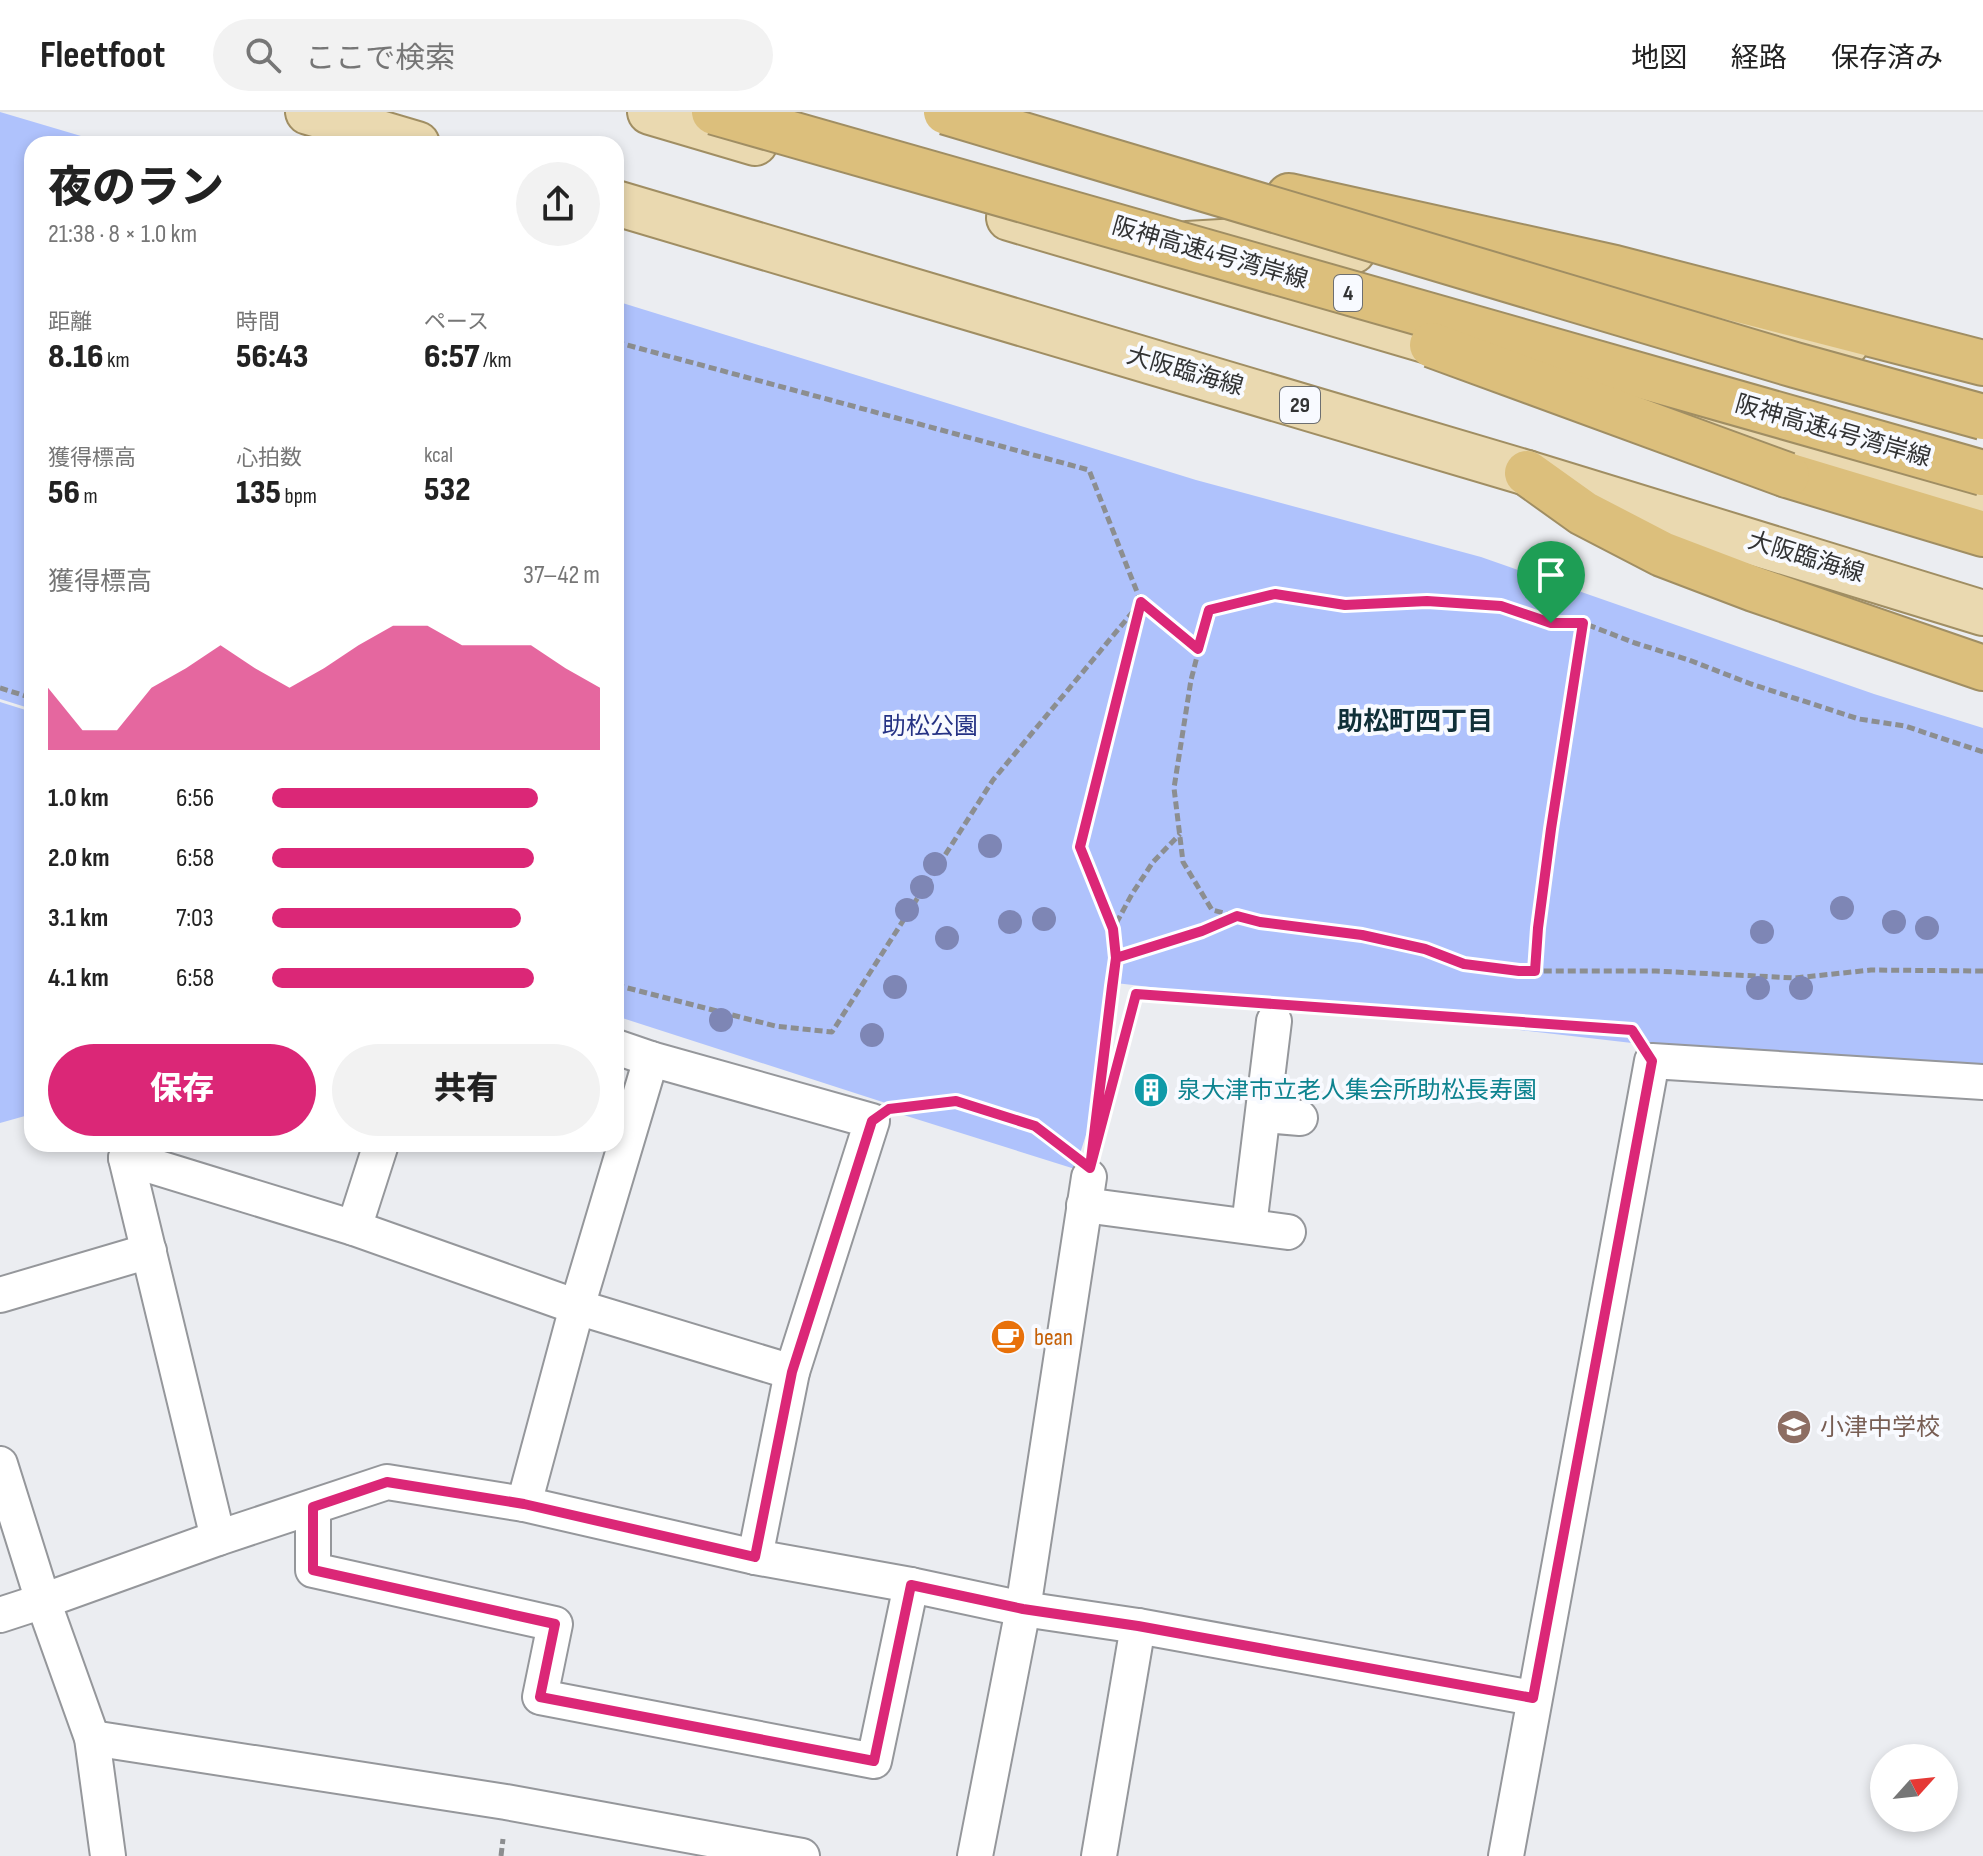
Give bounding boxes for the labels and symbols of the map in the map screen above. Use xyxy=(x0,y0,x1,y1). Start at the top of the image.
street label: 阪神高速4号湾岸線 xyxy=(1109,211,1311,295)
road number: 4 xyxy=(1334,275,1362,311)
street label: 大阪臨海線 xyxy=(1123,341,1247,401)
road number: 29 xyxy=(1280,387,1320,423)
street label: 阪神高速4号湾岸線 xyxy=(1732,389,1934,473)
street label: 大阪臨海線 xyxy=(1744,526,1868,588)
pin xyxy=(1517,541,1585,623)
district label: 助松町四丁目 xyxy=(1337,707,1493,738)
park label: 助松公園 xyxy=(882,712,978,741)
building icon: 泉大津市立老人集会所助松長寿園 xyxy=(1132,1071,1170,1109)
place label: 泉大津市立老人集会所助松長寿園 xyxy=(1177,1076,1537,1105)
cafe icon: bean xyxy=(989,1318,1027,1356)
place label: bean xyxy=(1034,1323,1073,1352)
school or university icon: 小津中学校 xyxy=(1775,1408,1813,1446)
place label: 小津中学校 xyxy=(1820,1413,1940,1442)
north arrow xyxy=(1870,1744,1958,1832)

